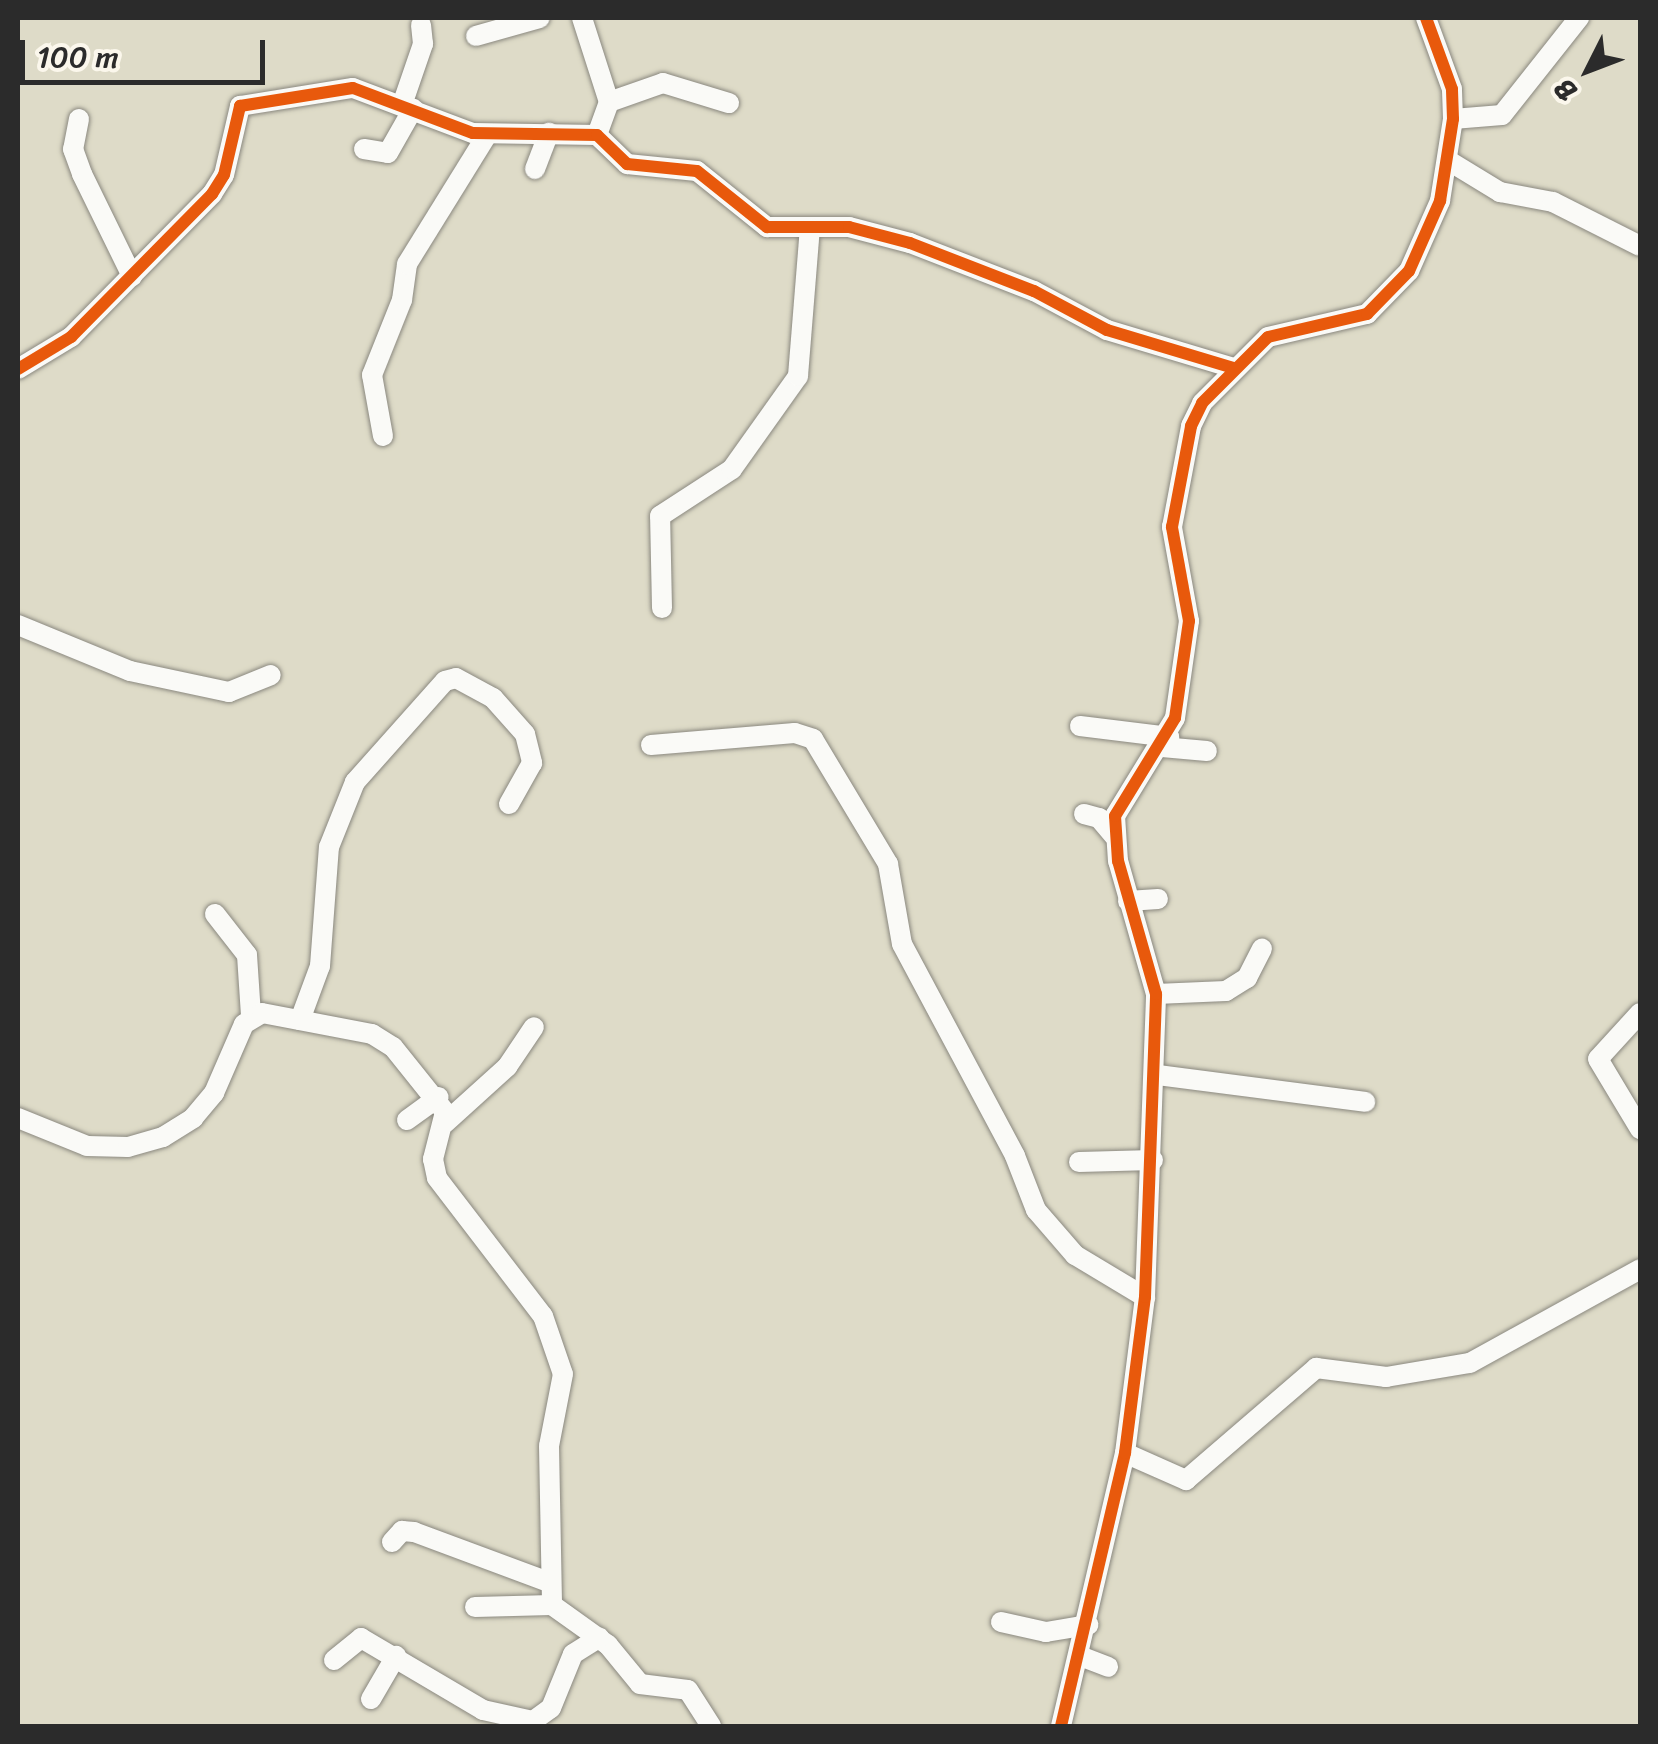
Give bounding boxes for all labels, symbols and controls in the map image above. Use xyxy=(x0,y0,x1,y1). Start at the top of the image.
scale bar xyxy=(25,20,270,82)
north arrow xyxy=(1538,20,1638,120)
text: 100 m xyxy=(37,30,119,84)
text: B xyxy=(1541,67,1589,113)

